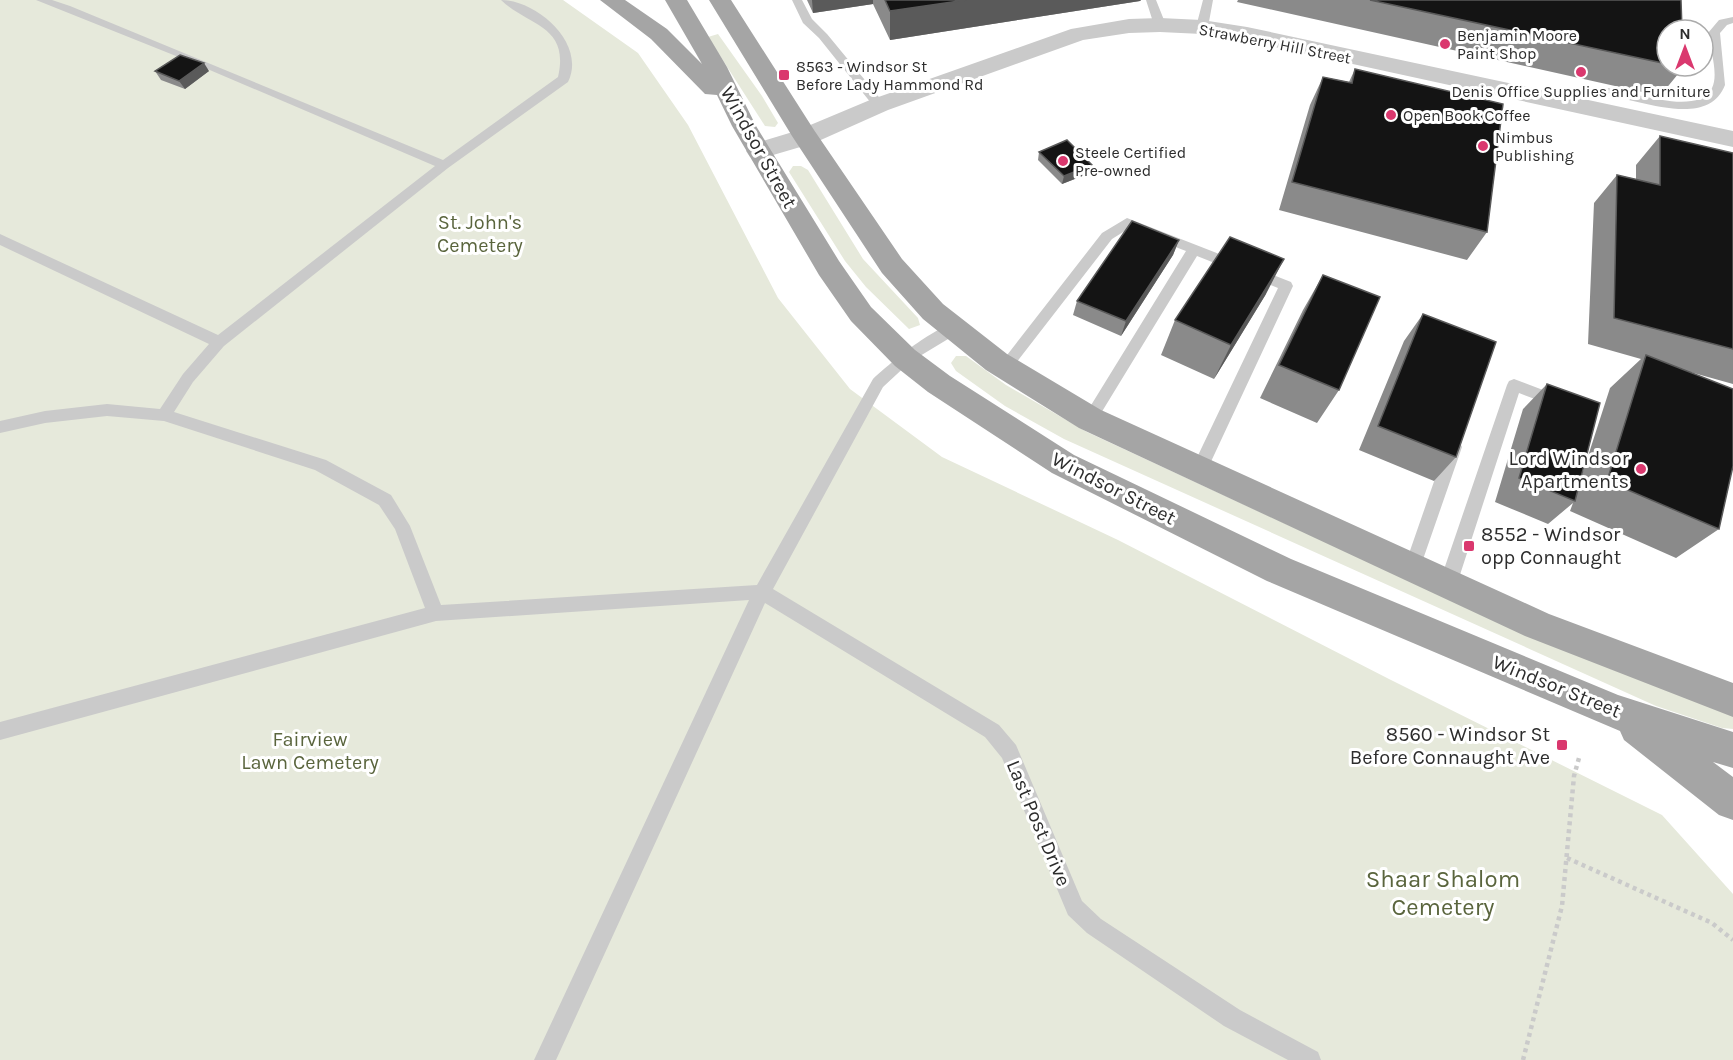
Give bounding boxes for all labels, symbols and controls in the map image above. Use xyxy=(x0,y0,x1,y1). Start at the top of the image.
north arrow xyxy=(1655,18,1715,78)
street label: Strawberry Hill Street xyxy=(1197,19,1353,68)
text: N xyxy=(1679,24,1691,43)
place label: Benjamin Moore Paint Shop xyxy=(1457,26,1577,63)
marker: Benjamin Moore Paint Shop xyxy=(1438,37,1452,51)
place label: 8563 - Windsor St Before Lady Hammond Rd xyxy=(796,57,984,94)
marker: Denis Office Supplies and Furniture xyxy=(1574,65,1588,79)
marker: 8563 - Windsor St Before Lady Hammond Rd xyxy=(777,68,791,82)
street label: Windsor Street xyxy=(716,82,802,213)
place label: Denis Office Supplies and Furniture xyxy=(1452,82,1710,101)
place label: Open Book Coffee xyxy=(1403,106,1531,125)
marker: Open Book Coffee xyxy=(1384,108,1398,122)
place label: Nimbus Publishing xyxy=(1495,128,1574,165)
marker: Nimbus Publishing xyxy=(1476,139,1490,153)
place label: Steele Certified Pre-owned xyxy=(1075,143,1186,180)
marker: Steele Certified Pre-owned xyxy=(1056,154,1070,168)
park label: St. John's Cemetery xyxy=(437,211,523,257)
street label: Windsor Street xyxy=(1048,447,1180,530)
place label: Lord Windsor Apartments xyxy=(1508,447,1630,493)
marker: Lord Windsor Apartments xyxy=(1634,462,1648,476)
place label: 8552 - Windsor opp Connaught xyxy=(1481,523,1622,569)
marker: 8552 - Windsor opp Connaught xyxy=(1462,539,1476,553)
street label: Windsor Street xyxy=(1489,650,1625,723)
place label: 8560 - Windsor St Before Connaught Ave xyxy=(1350,723,1550,769)
park label: Fairview Lawn Cemetery xyxy=(241,728,379,774)
marker: 8560 - Windsor St Before Connaught Ave xyxy=(1555,738,1569,752)
street label: Last Post Drive xyxy=(1002,757,1075,890)
park label: Shaar Shalom Cemetery xyxy=(1366,865,1520,921)

